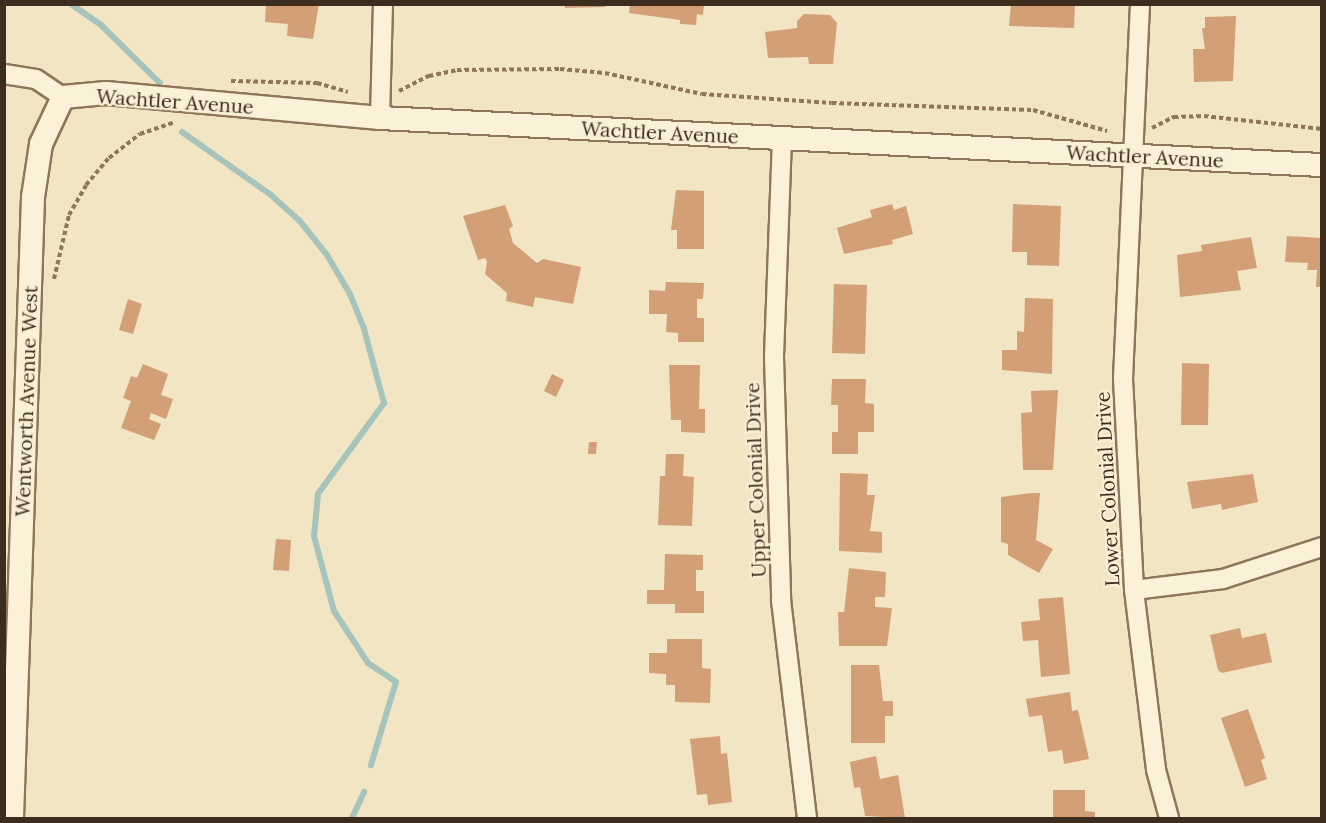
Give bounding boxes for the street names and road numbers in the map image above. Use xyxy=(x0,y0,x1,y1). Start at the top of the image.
street label: Wachtler Avenue xyxy=(96,84,254,118)
street label: Wachtler Avenue xyxy=(581,116,739,148)
street label: Wachtler Avenue xyxy=(1066,140,1224,172)
street label: Wentworth Avenue West xyxy=(10,285,42,517)
street label: Upper Colonial Drive xyxy=(740,382,770,578)
street label: Lower Colonial Drive xyxy=(1090,391,1124,587)

